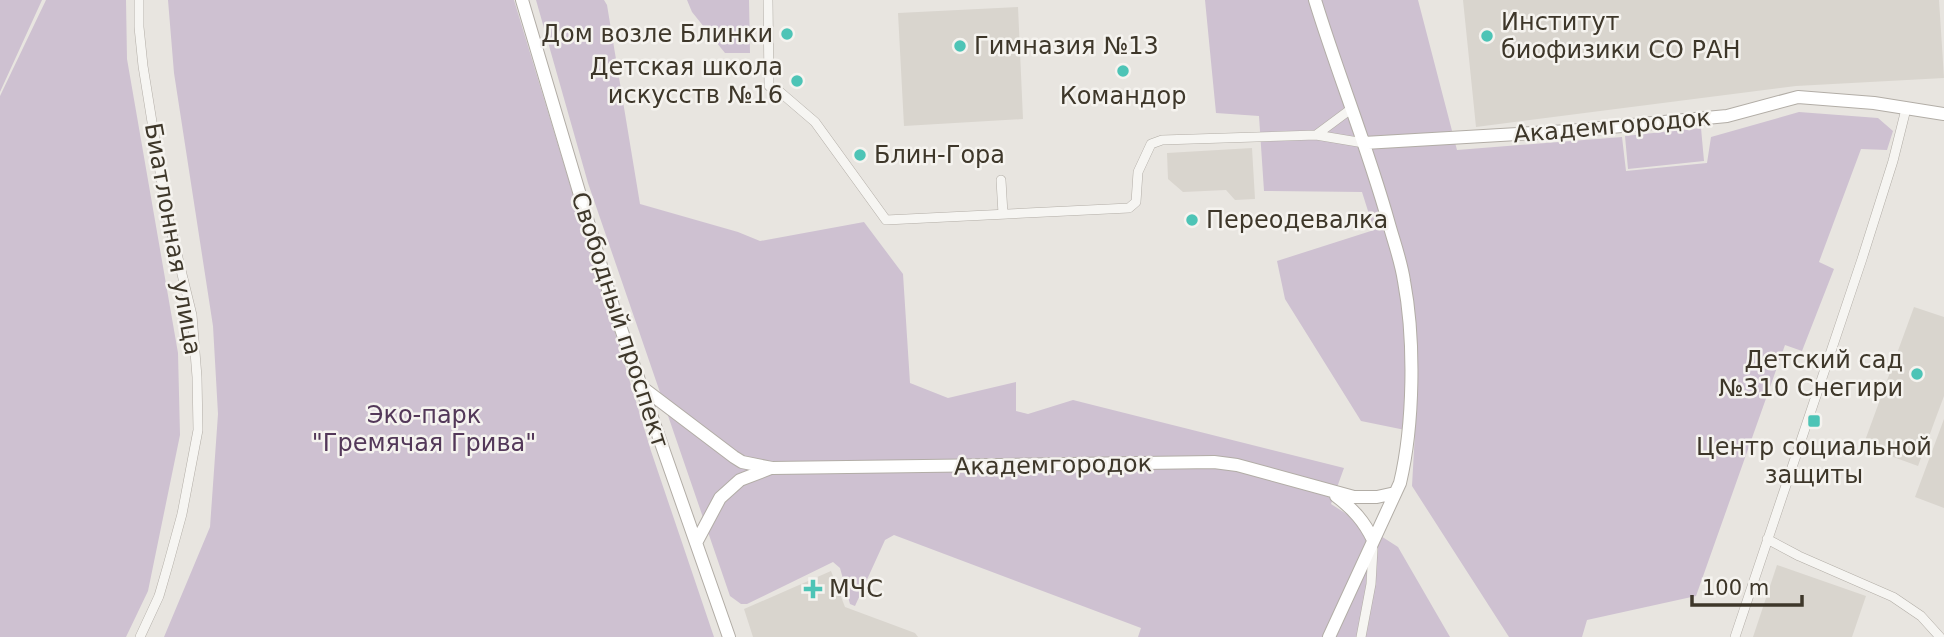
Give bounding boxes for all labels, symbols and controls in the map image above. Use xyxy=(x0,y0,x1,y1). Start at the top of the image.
place label: Институт биофизики СО РАН xyxy=(1501,8,1741,64)
place label: Дом возле Блинки xyxy=(541,20,773,48)
marker: Дом возле Блинки xyxy=(779,26,795,42)
marker: Институт биофизики СО РАН xyxy=(1479,28,1495,44)
place label: Гимназия №13 xyxy=(974,32,1159,60)
marker: Гимназия №13 xyxy=(952,38,968,54)
place label: Детская школа искусств №16 xyxy=(590,53,783,109)
marker: Командор xyxy=(1115,63,1131,79)
marker: Детская школа искусств №16 xyxy=(789,73,805,89)
place label: Командор xyxy=(1060,82,1186,110)
street label: Академгородок xyxy=(1512,103,1712,149)
street label: Биатлонная улица xyxy=(139,121,207,357)
place label: Блин-Гора xyxy=(874,141,1005,169)
marker: Блин-Гора xyxy=(852,147,868,163)
street label: Свободный проспект xyxy=(565,189,675,451)
place label: Переодевалка xyxy=(1206,206,1388,234)
marker: Переодевалка xyxy=(1184,212,1200,228)
place label: Детский сад №310 Снегири xyxy=(1718,346,1903,402)
marker: Детский сад №310 Снегири xyxy=(1909,366,1925,382)
park label: Эко-парк "Гремячая Грива" xyxy=(312,401,536,457)
marker: Центр социальной защиты xyxy=(1806,413,1822,429)
place label: Центр социальной защиты xyxy=(1696,433,1932,489)
street label: Академгородок xyxy=(954,449,1152,481)
scale bar xyxy=(1692,564,1802,608)
place label: МЧС xyxy=(829,575,883,603)
text: 100 m xyxy=(1702,576,1769,600)
marker: МЧС xyxy=(803,579,823,599)

